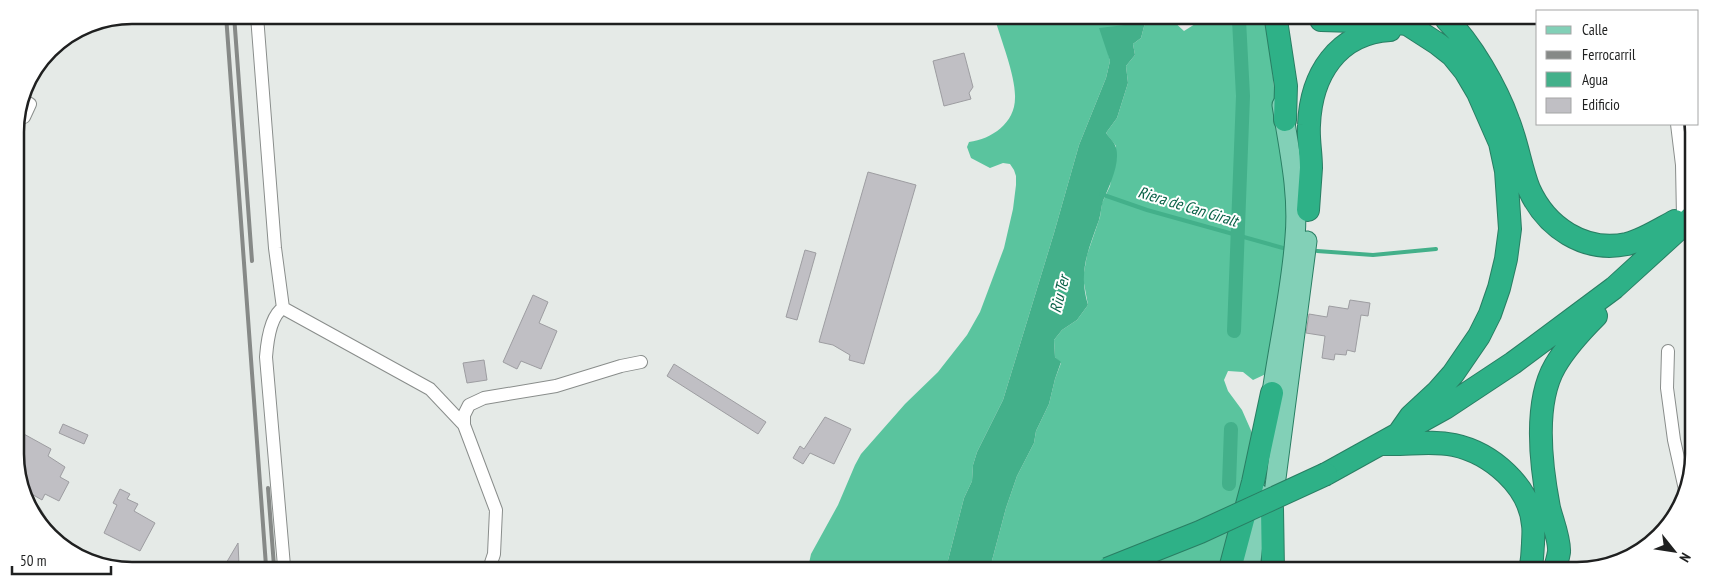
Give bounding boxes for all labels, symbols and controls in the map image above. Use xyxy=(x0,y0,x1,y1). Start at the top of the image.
legend xyxy=(1536,10,1699,125)
text: Calle xyxy=(1582,20,1608,39)
text: Ferrocarril xyxy=(1582,45,1636,64)
text: Agua xyxy=(1582,70,1608,89)
text: Edificio xyxy=(1582,95,1620,114)
water label: Riera de Can Giralt xyxy=(1136,181,1242,231)
water label: Riu Ter xyxy=(1045,271,1074,315)
north arrow xyxy=(1649,526,1699,576)
scale bar xyxy=(12,544,111,576)
text: N xyxy=(1676,550,1695,565)
text: 50 m xyxy=(20,551,46,570)

